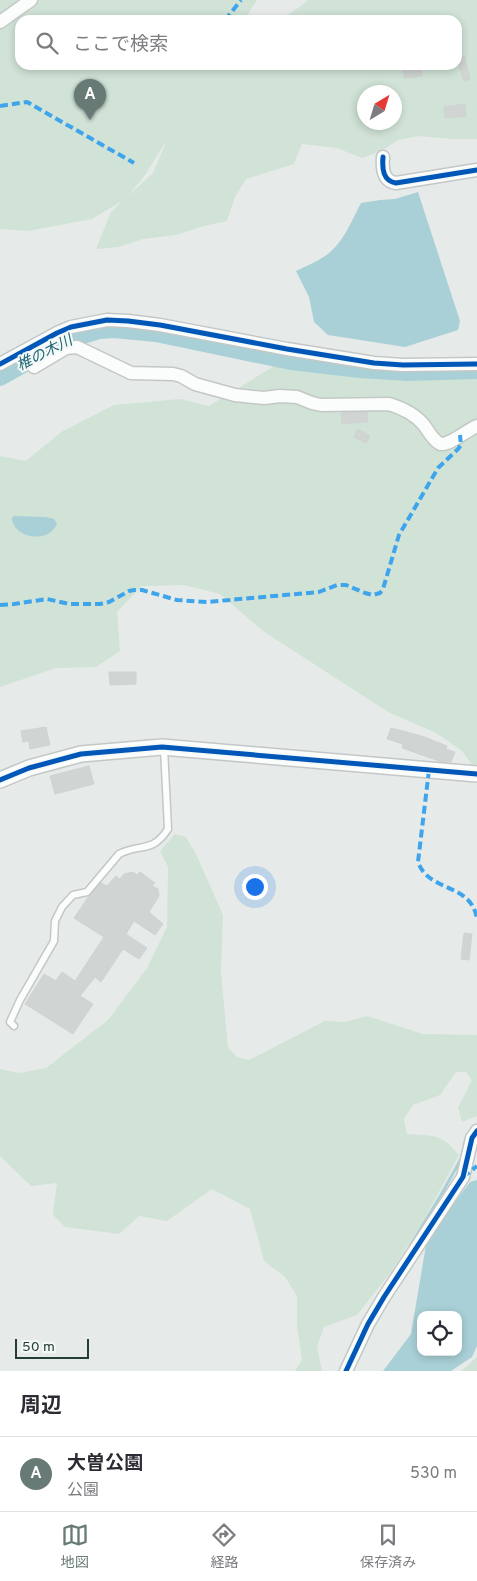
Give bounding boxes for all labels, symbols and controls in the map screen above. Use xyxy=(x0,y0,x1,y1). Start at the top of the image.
search box xyxy=(15,15,462,70)
icon: search xyxy=(33,29,61,57)
text: ここで検索 xyxy=(73,33,168,57)
pin: A xyxy=(74,79,106,120)
north arrow xyxy=(357,85,402,130)
water label: 椎の木川 xyxy=(14,331,78,376)
your location xyxy=(242,874,268,900)
map controls xyxy=(417,1311,462,1356)
button: locate xyxy=(417,1311,462,1356)
scale bar xyxy=(15,1336,89,1359)
text: 50 m xyxy=(22,1339,55,1356)
text: 周辺 xyxy=(20,1393,62,1420)
text: 大曽公園 xyxy=(67,1452,143,1476)
text: A xyxy=(30,1464,42,1484)
text: 530 m xyxy=(410,1464,457,1484)
text: 公園 xyxy=(67,1481,99,1501)
tab: 地図 xyxy=(61,1521,89,1572)
tab: 経路 xyxy=(210,1521,238,1572)
tab: 保存済み xyxy=(360,1521,416,1572)

